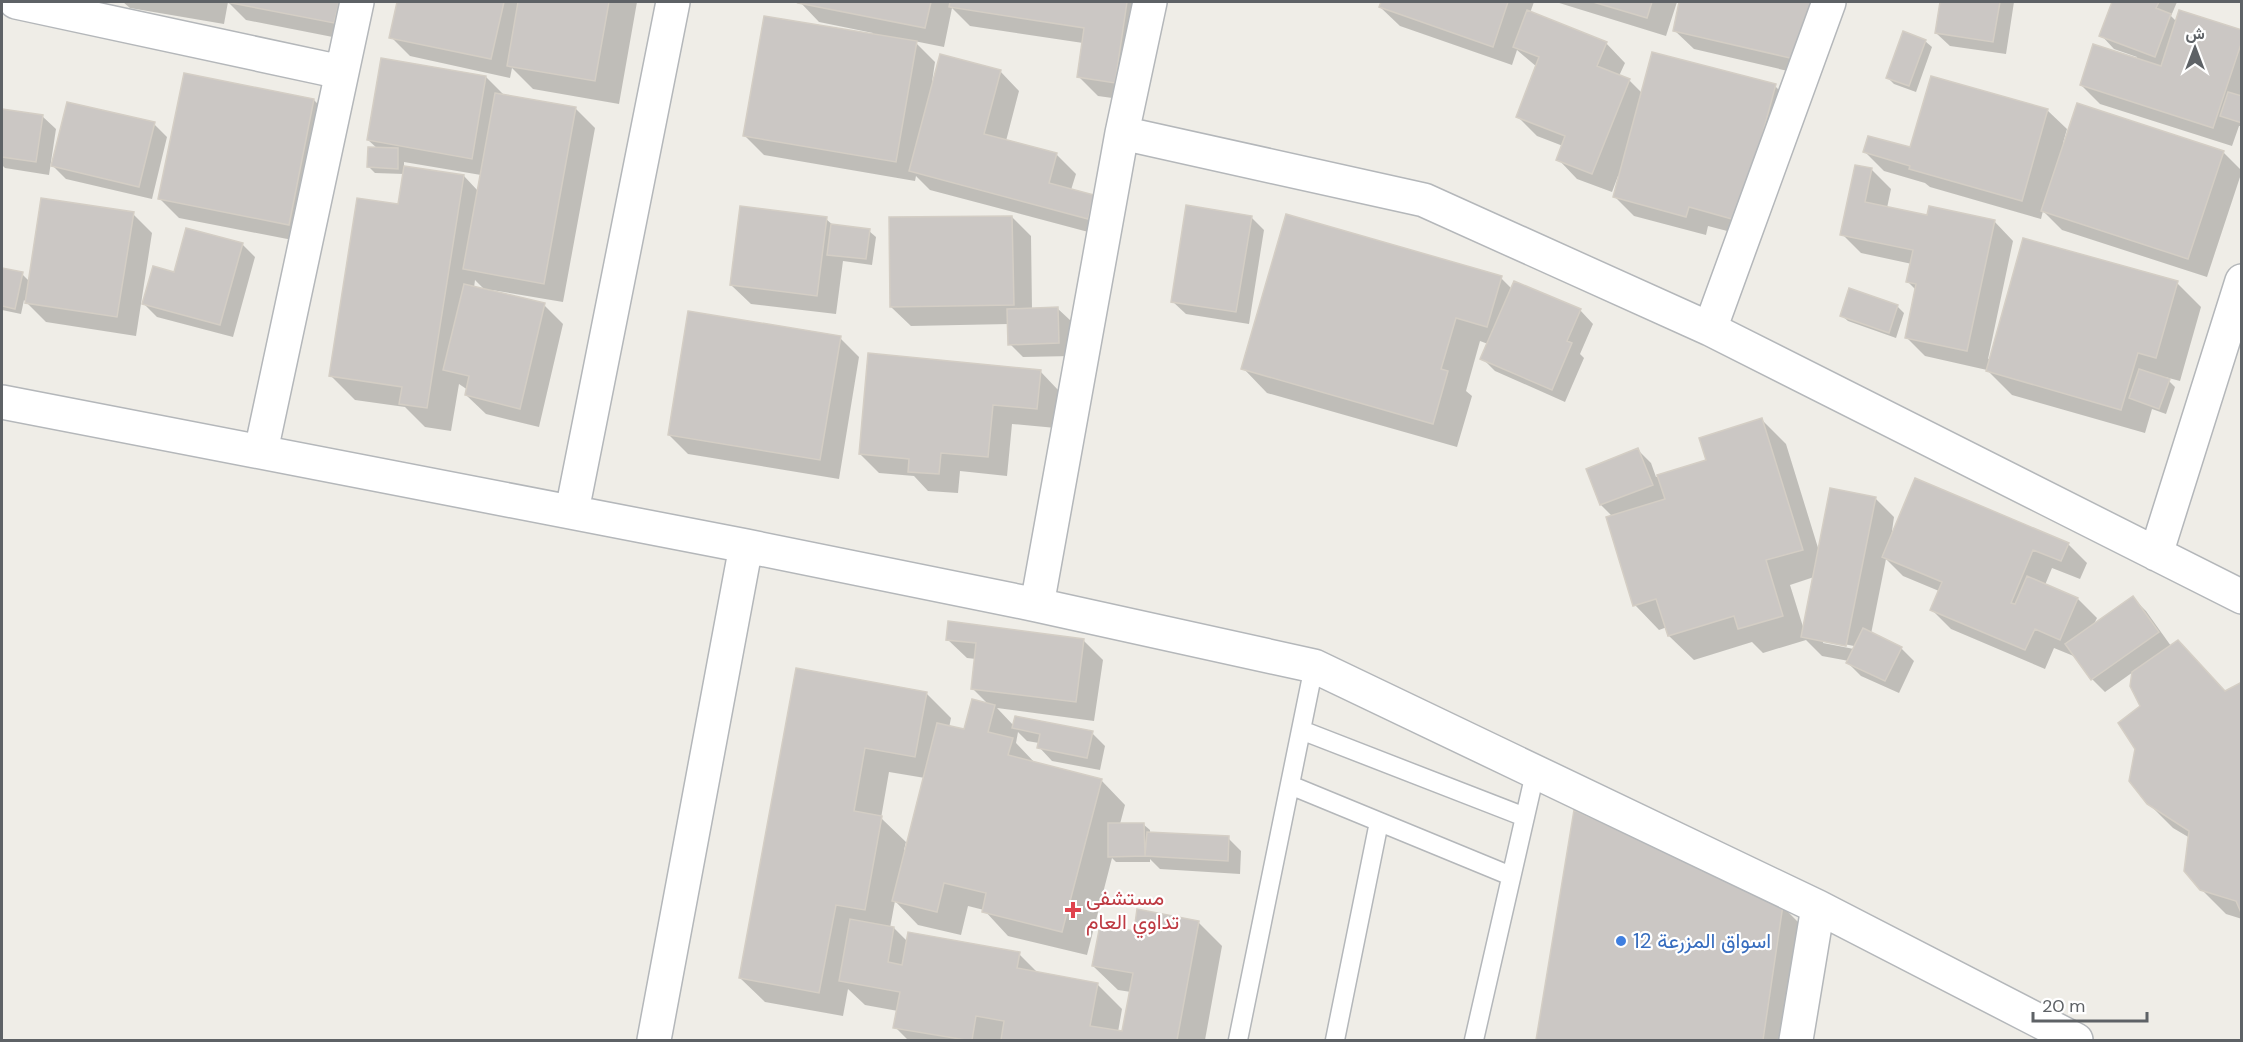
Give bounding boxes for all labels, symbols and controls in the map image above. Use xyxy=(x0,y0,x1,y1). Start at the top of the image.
north arrow xyxy=(2165,18,2225,78)
text: ش xyxy=(2185,23,2205,44)
place label: مستشفى تداوي العام xyxy=(1086,884,1179,939)
marker: مستشفى تداوي العام xyxy=(1064,901,1082,919)
place label: اسواق المزرعة 12 xyxy=(1633,927,1771,955)
marker: اسواق المزرعة 12 xyxy=(1614,934,1628,948)
scale bar xyxy=(2033,985,2147,1023)
text: 20 m xyxy=(2042,994,2085,1018)

